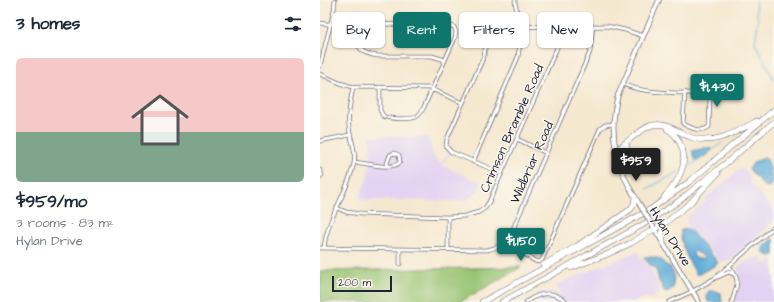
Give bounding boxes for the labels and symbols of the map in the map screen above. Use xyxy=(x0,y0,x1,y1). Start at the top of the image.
street label: Crimson Bramble Road xyxy=(476,61,548,195)
pin: $1,430 xyxy=(684,74,750,108)
street label: Wildbriar Road xyxy=(506,118,558,206)
pin: $959 xyxy=(612,148,660,182)
street label: Hylan Drive xyxy=(644,203,695,270)
pin: $1,150 xyxy=(488,228,554,262)
scale bar xyxy=(332,274,392,293)

